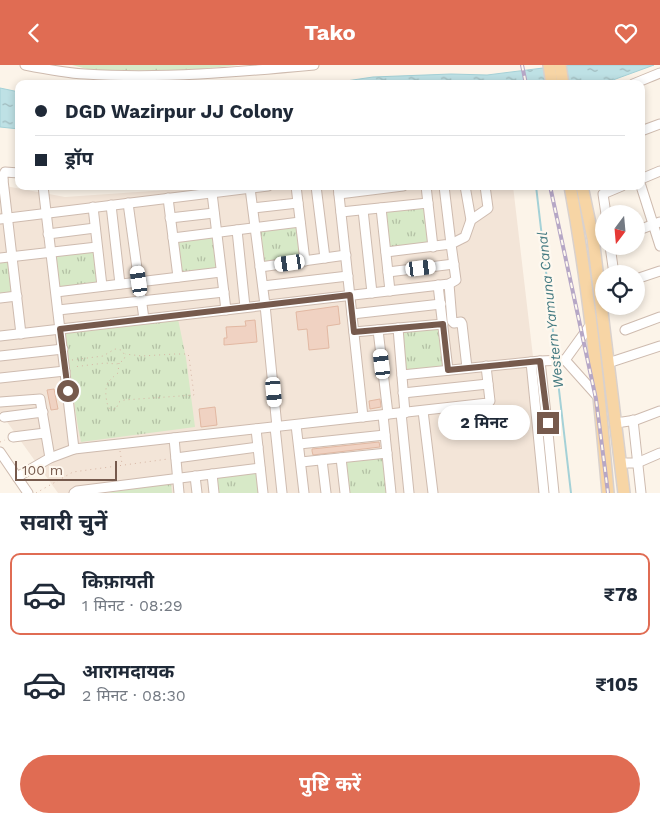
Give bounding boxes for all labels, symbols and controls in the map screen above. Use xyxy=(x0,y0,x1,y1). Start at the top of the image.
icon: back xyxy=(20,19,48,47)
icon: heart xyxy=(612,19,640,47)
text: Tako xyxy=(304,20,356,45)
text: DGD Wazirpur JJ Colony xyxy=(65,100,293,123)
text: ड्रॉप xyxy=(65,147,93,170)
north arrow xyxy=(595,205,645,255)
map controls xyxy=(595,205,645,315)
water label: Western Yamuna Canal xyxy=(534,231,566,389)
car xyxy=(274,253,305,273)
car xyxy=(405,259,436,277)
car xyxy=(129,265,148,297)
button: locate xyxy=(595,265,645,315)
car xyxy=(372,348,391,380)
car xyxy=(265,376,282,408)
route start xyxy=(57,380,79,402)
callout: 2 मिनट xyxy=(438,405,530,441)
route end xyxy=(537,412,559,434)
text: 2 मिनट xyxy=(460,413,508,432)
scale bar xyxy=(15,458,118,481)
text: 100 m xyxy=(22,462,63,478)
text: सवारी चुनें xyxy=(20,510,107,535)
text: किफ़ायती xyxy=(82,570,154,593)
icon: car xyxy=(22,572,67,617)
text: ₹78 xyxy=(603,583,638,606)
text: 1 मिनट · 08:29 xyxy=(82,596,183,615)
text: आरामदायक xyxy=(82,660,174,683)
icon: car xyxy=(22,662,67,707)
text: ₹105 xyxy=(595,673,638,696)
text: 2 मिनट · 08:30 xyxy=(82,686,186,705)
button: पुष्टि करें xyxy=(20,755,640,813)

